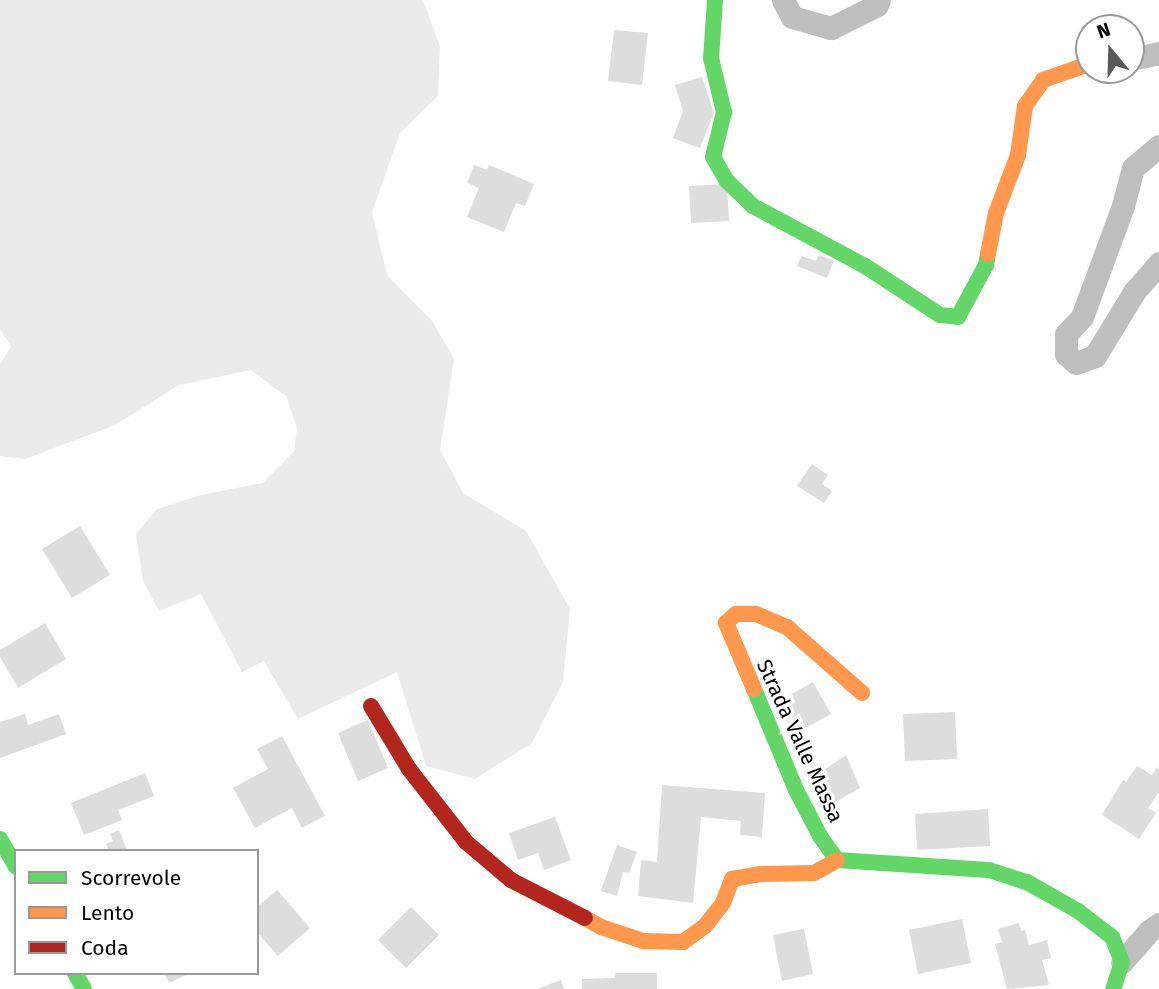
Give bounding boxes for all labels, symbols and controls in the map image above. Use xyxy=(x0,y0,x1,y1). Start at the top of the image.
north arrow xyxy=(1075,14,1145,84)
text: N xyxy=(1094,18,1113,43)
street label: Strada Valle Massa xyxy=(751,656,849,826)
legend xyxy=(14,849,259,975)
text: Scorrevole xyxy=(81,865,181,891)
text: Lento xyxy=(81,900,134,926)
text: Coda xyxy=(81,935,129,961)

